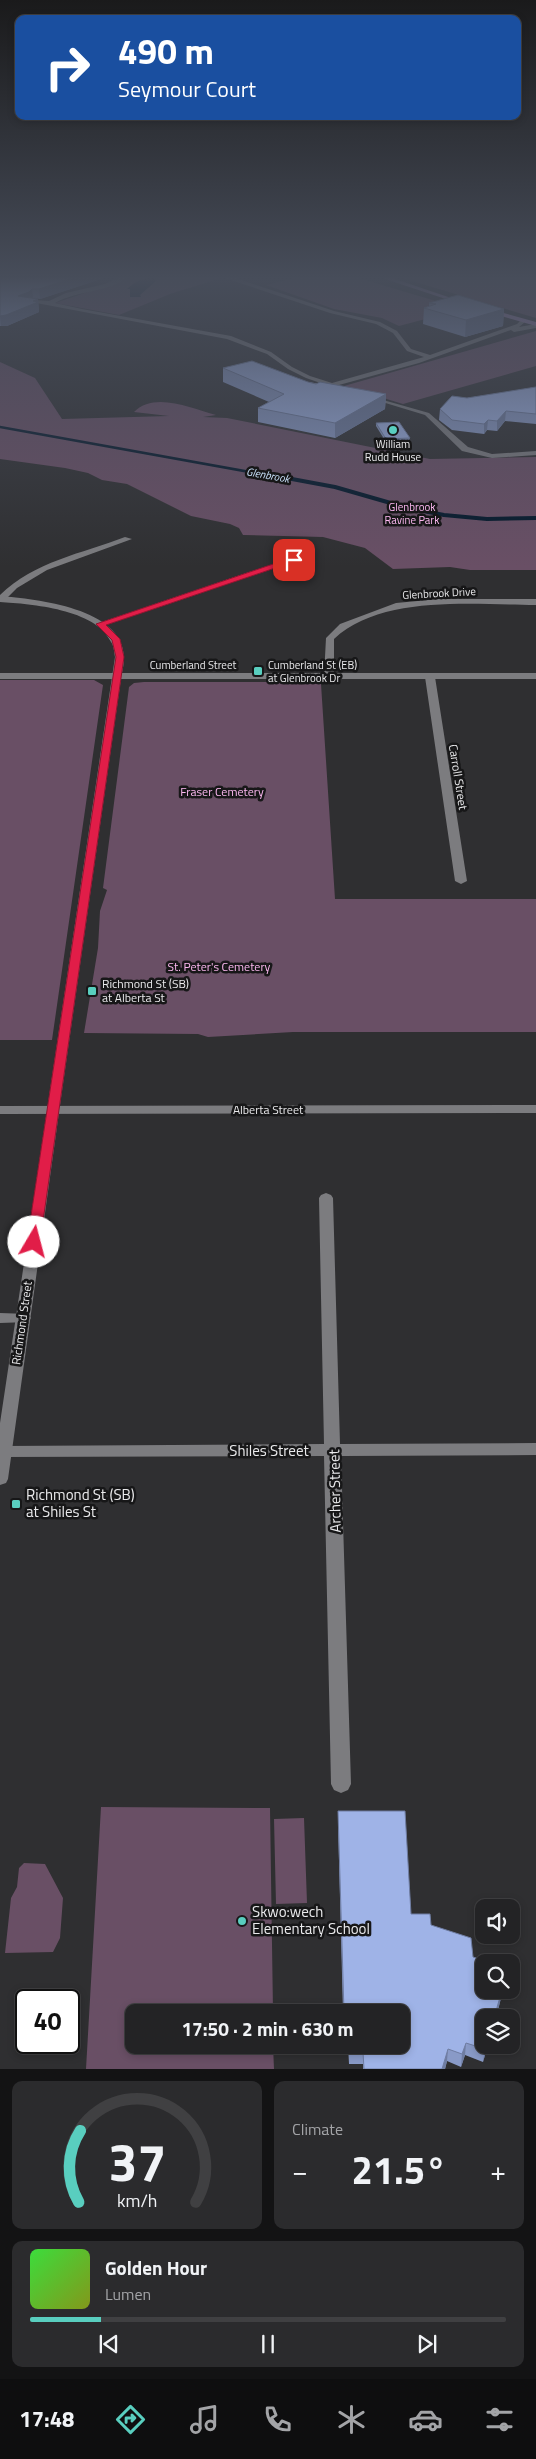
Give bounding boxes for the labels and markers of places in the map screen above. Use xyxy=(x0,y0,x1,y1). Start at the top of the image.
marker: William Rudd House xyxy=(387,424,399,436)
place label: William Rudd House xyxy=(365,436,422,465)
pin xyxy=(273,539,315,581)
place label: Cumberland St (EB) at Glenbrook Dr xyxy=(268,657,357,686)
marker: Cumberland St (EB) at Glenbrook Dr xyxy=(252,665,264,677)
place label: Richmond St (SB) at Alberta St xyxy=(102,974,189,1007)
marker: Richmond St (SB) at Alberta St xyxy=(86,985,98,997)
place label: Richmond St (SB) at Shiles St xyxy=(26,1483,135,1523)
marker: Richmond St (SB) at Shiles St xyxy=(10,1498,22,1510)
place label: Skwo:wech Elementary School xyxy=(252,1900,370,1940)
marker: Skwo:wech Elementary School xyxy=(236,1915,248,1927)

